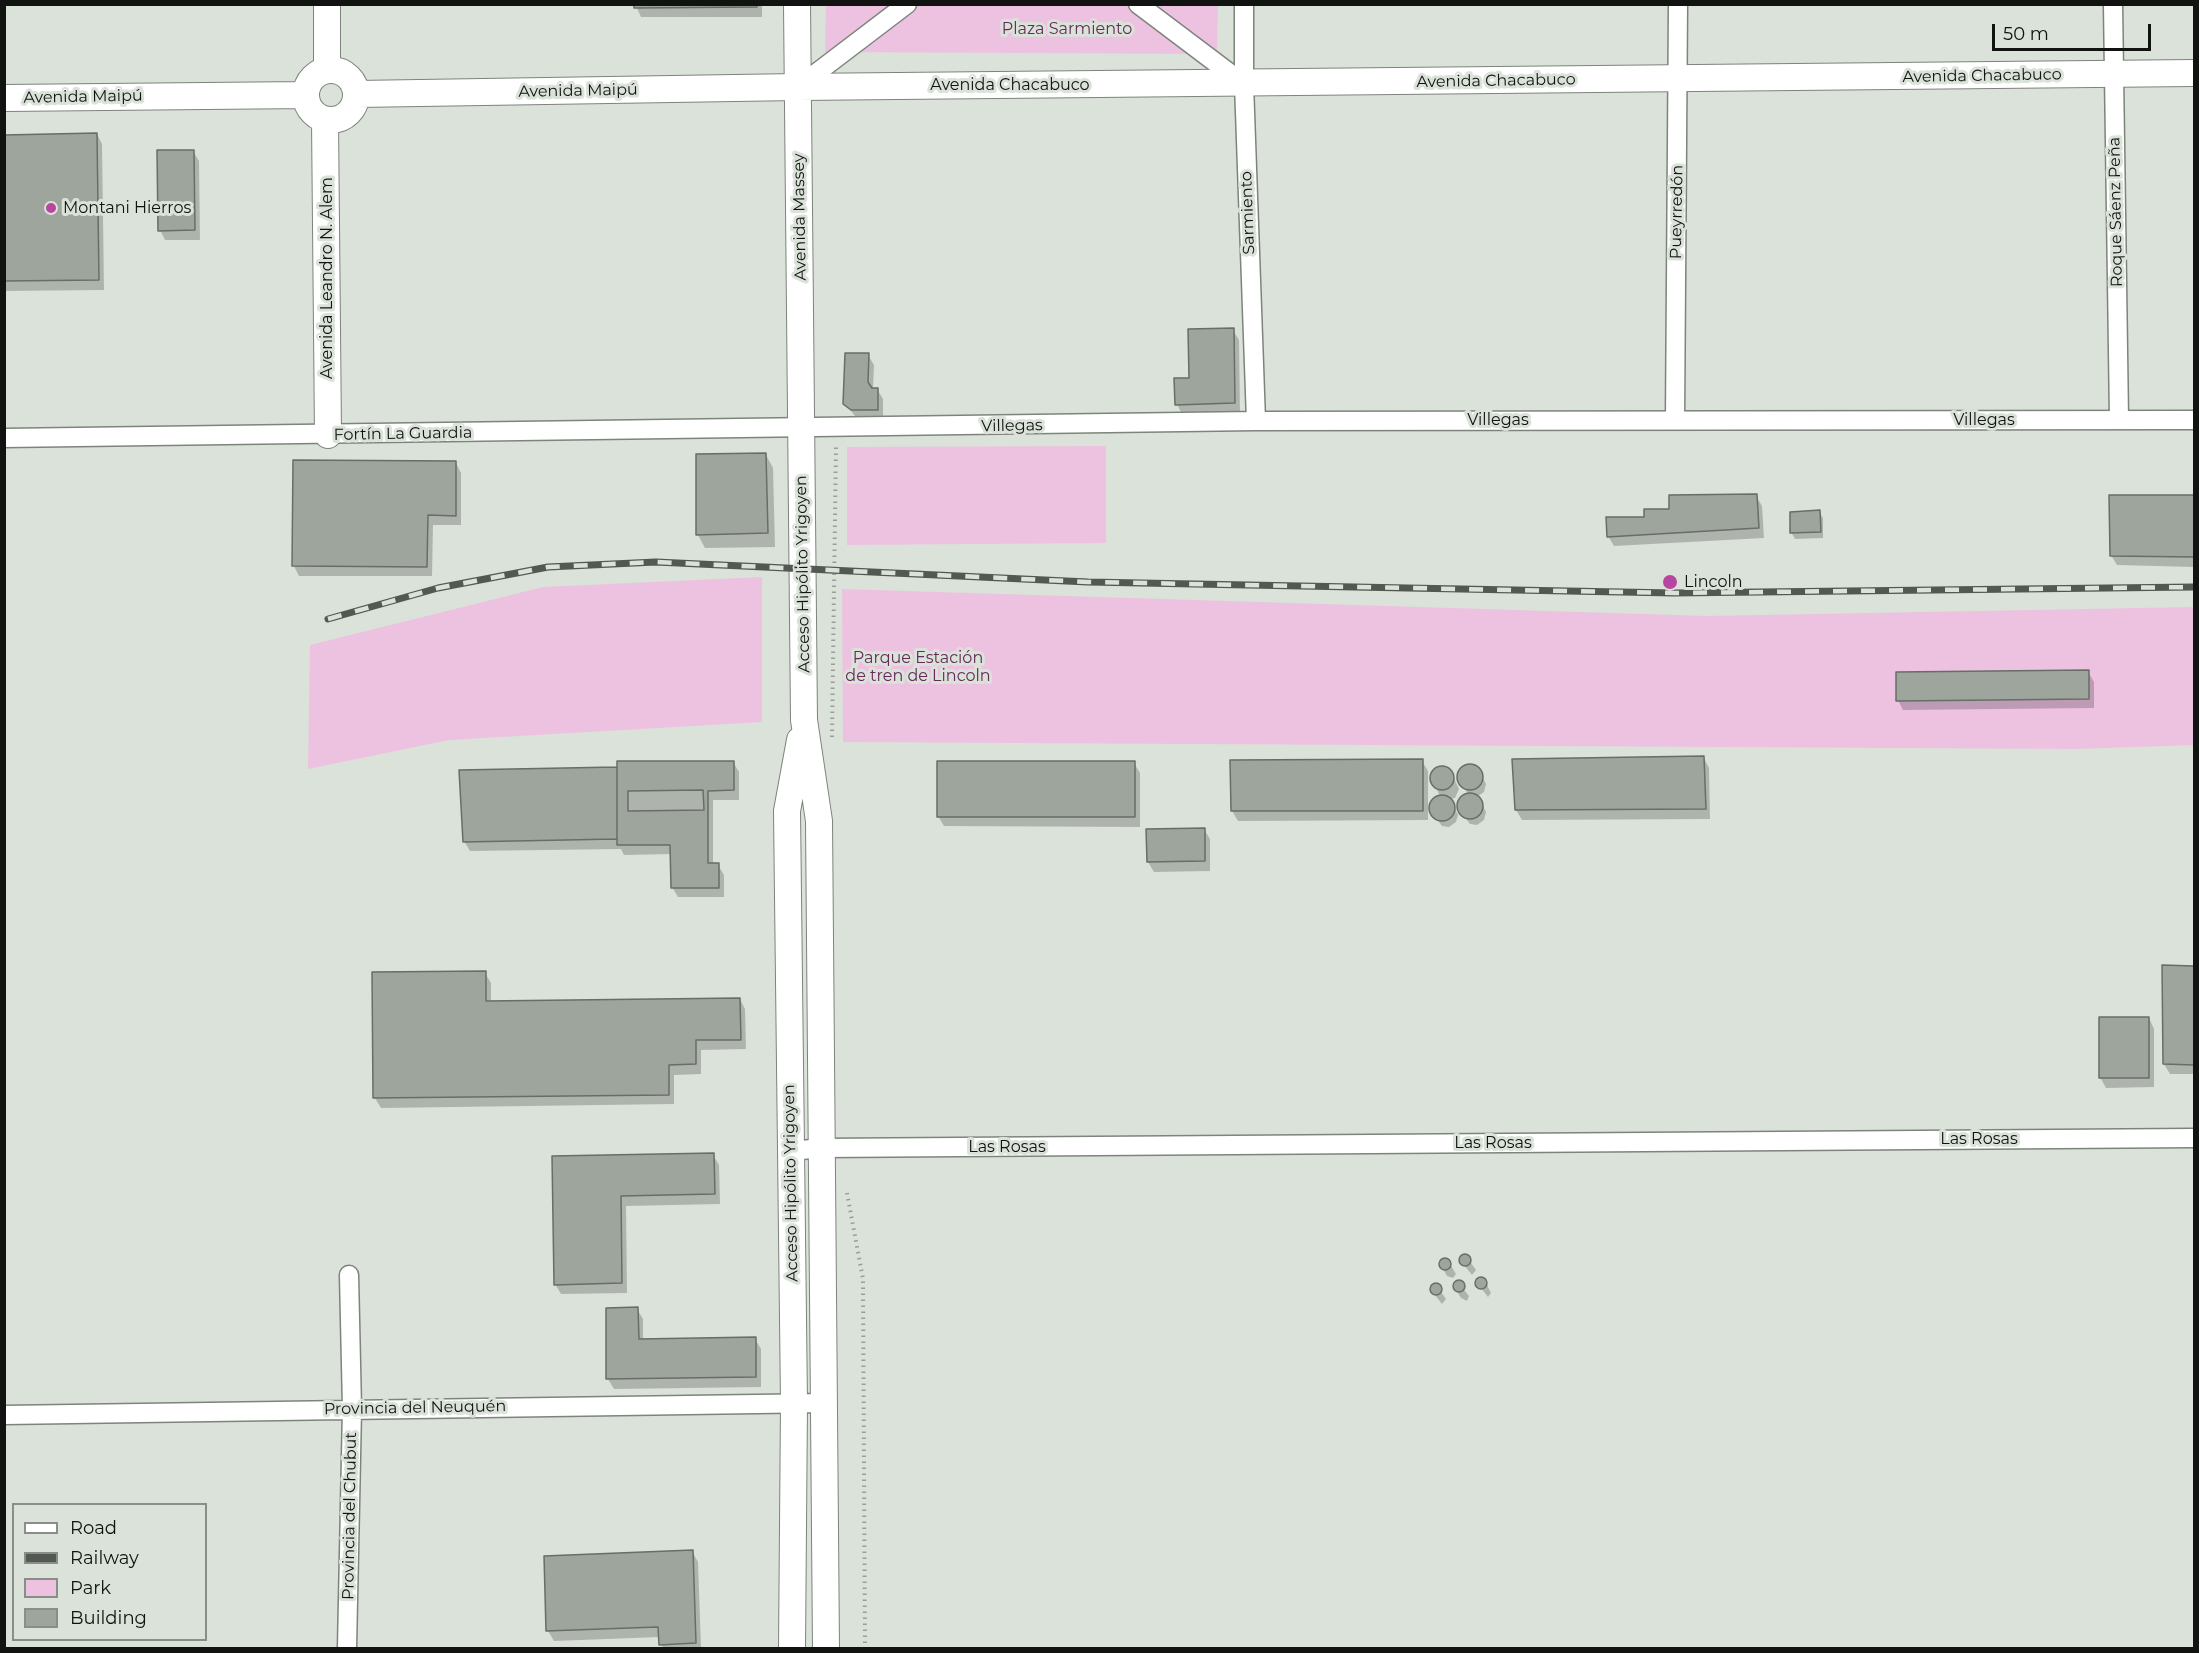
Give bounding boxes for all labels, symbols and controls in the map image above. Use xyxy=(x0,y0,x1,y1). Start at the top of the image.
scale bar xyxy=(1995,12,2154,50)
park label: Plaza Sarmiento xyxy=(1002,19,1132,39)
text: 50 m xyxy=(2003,23,2049,45)
street label: Avenida Chacabuco xyxy=(1902,65,2062,87)
street label: Avenida Chacabuco xyxy=(1416,70,1576,92)
street label: Avenida Chacabuco xyxy=(930,75,1090,95)
street label: Avenida Maipú xyxy=(518,80,638,102)
street label: Avenida Maipú xyxy=(23,86,143,108)
street label: Roque Sáenz Peña xyxy=(2105,137,2127,287)
street label: Avenida Massey xyxy=(789,153,811,281)
street label: Pueyrredón xyxy=(1667,165,1687,259)
street label: Sarmiento xyxy=(1237,171,1259,255)
street label: Avenida Leandro N. Alem xyxy=(317,177,337,379)
place label: Montani Hierros xyxy=(63,198,191,218)
marker: Montani Hierros xyxy=(44,201,58,215)
street label: Villegas xyxy=(1467,410,1529,430)
street label: Villegas xyxy=(1953,410,2015,430)
street label: Villegas xyxy=(981,416,1043,436)
street label: Fortín La Guardia xyxy=(333,423,473,445)
street label: Acceso Hipólito Yrigoyen xyxy=(792,475,814,673)
place label: Lincoln xyxy=(1684,572,1743,592)
marker: Lincoln xyxy=(1661,573,1679,591)
park label: Parque Estación de tren de Lincoln xyxy=(845,648,991,686)
street label: Acceso Hipólito Yrigoyen xyxy=(780,1084,802,1282)
street label: Las Rosas xyxy=(1940,1129,2018,1149)
street label: Las Rosas xyxy=(1454,1133,1532,1153)
street label: Las Rosas xyxy=(968,1137,1046,1157)
street label: Provincia del Neuquén xyxy=(324,1397,506,1419)
street label: Provincia del Chubut xyxy=(339,1432,361,1600)
legend xyxy=(12,1503,207,1641)
text: Road xyxy=(70,1517,117,1539)
text: Railway xyxy=(70,1547,139,1569)
text: Park xyxy=(70,1577,111,1599)
text: Building xyxy=(70,1607,147,1629)

